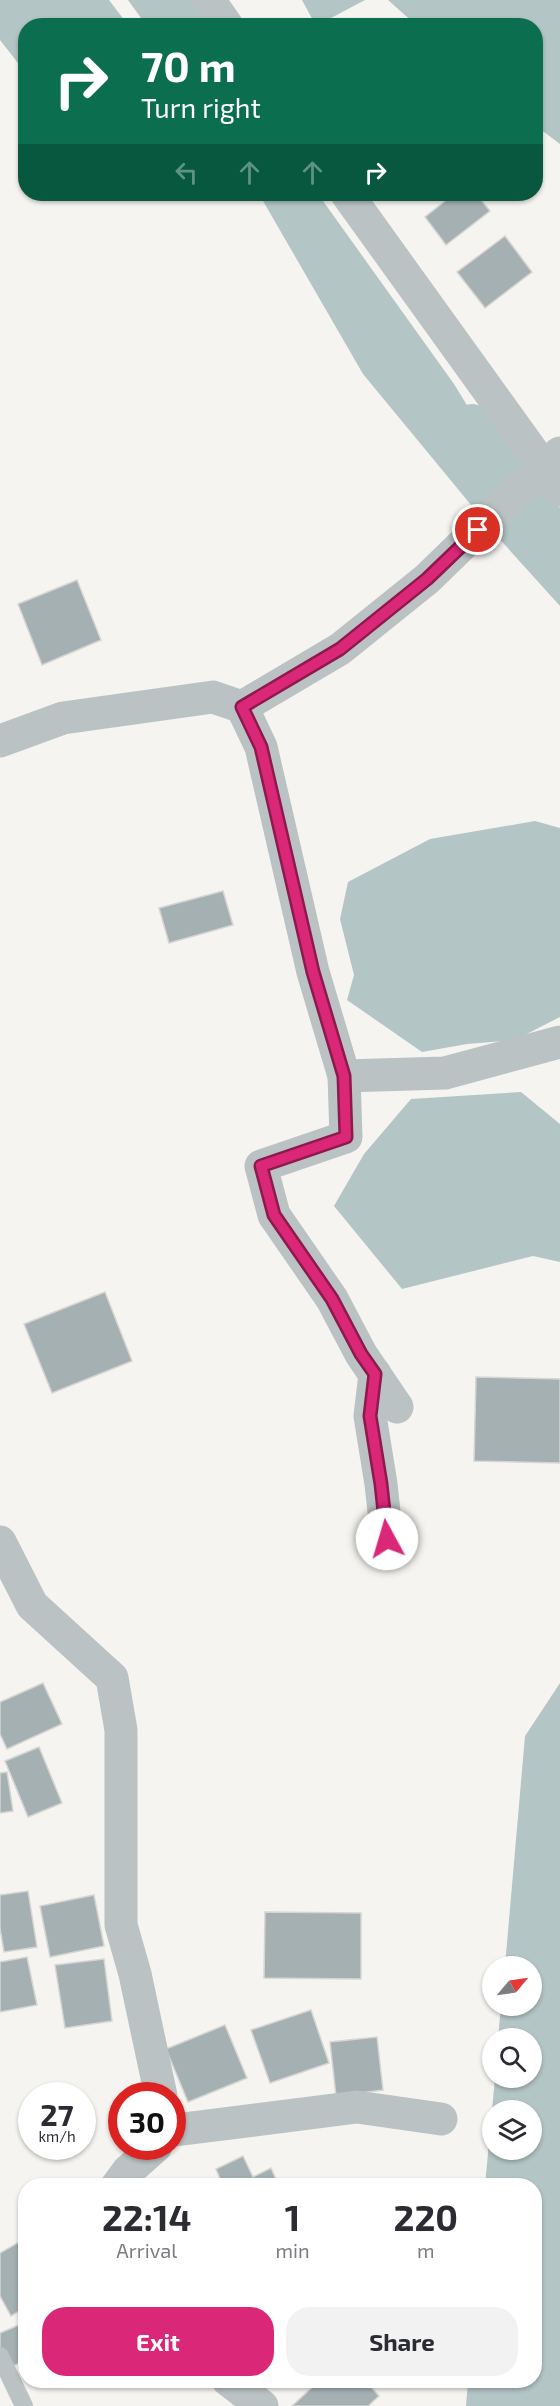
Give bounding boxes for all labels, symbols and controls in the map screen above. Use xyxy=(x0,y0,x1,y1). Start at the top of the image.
text: 70 m xyxy=(141,40,236,90)
icon: right xyxy=(42,42,120,120)
text: Turn right xyxy=(141,91,261,123)
icon: left xyxy=(170,156,203,189)
icon: ahead xyxy=(233,156,266,189)
icon: ahead xyxy=(296,156,329,189)
icon: right xyxy=(359,156,392,189)
pin xyxy=(452,504,503,555)
icon: arrive xyxy=(461,513,494,546)
position arrow xyxy=(355,1507,419,1571)
north arrow xyxy=(482,1956,542,2016)
map controls xyxy=(482,1956,542,2160)
button: search xyxy=(482,2028,542,2088)
speed limit sign: 30 xyxy=(108,2082,186,2160)
text: 27 xyxy=(40,2096,74,2132)
button: layers xyxy=(482,2100,542,2160)
text: km/h xyxy=(38,2127,76,2145)
text: 22:14 xyxy=(102,2195,192,2238)
text: 1 xyxy=(285,2195,300,2238)
text: 220 xyxy=(394,2195,458,2238)
text: Arrival xyxy=(116,2238,177,2262)
text: min xyxy=(275,2238,310,2262)
text: m xyxy=(417,2238,435,2262)
button: Exit xyxy=(42,2307,274,2376)
button: Share xyxy=(286,2307,518,2376)

